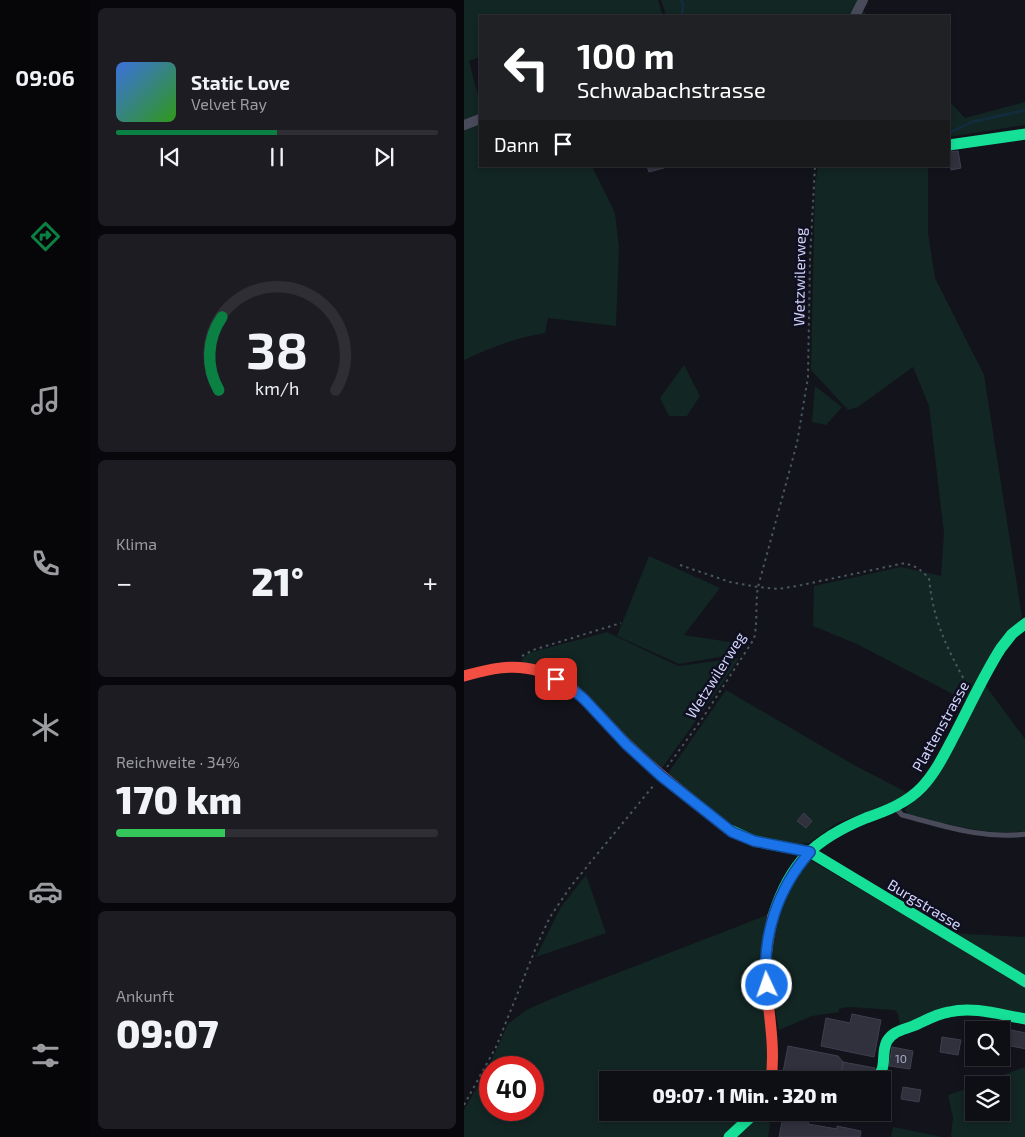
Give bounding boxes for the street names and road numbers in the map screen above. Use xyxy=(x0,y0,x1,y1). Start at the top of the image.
street label: Wetzwilerweg xyxy=(789,227,809,327)
street label: Wetzwilerweg xyxy=(681,628,749,722)
street label: Plattenstrasse xyxy=(908,678,972,774)
street label: Burgstrasse xyxy=(885,875,965,933)

